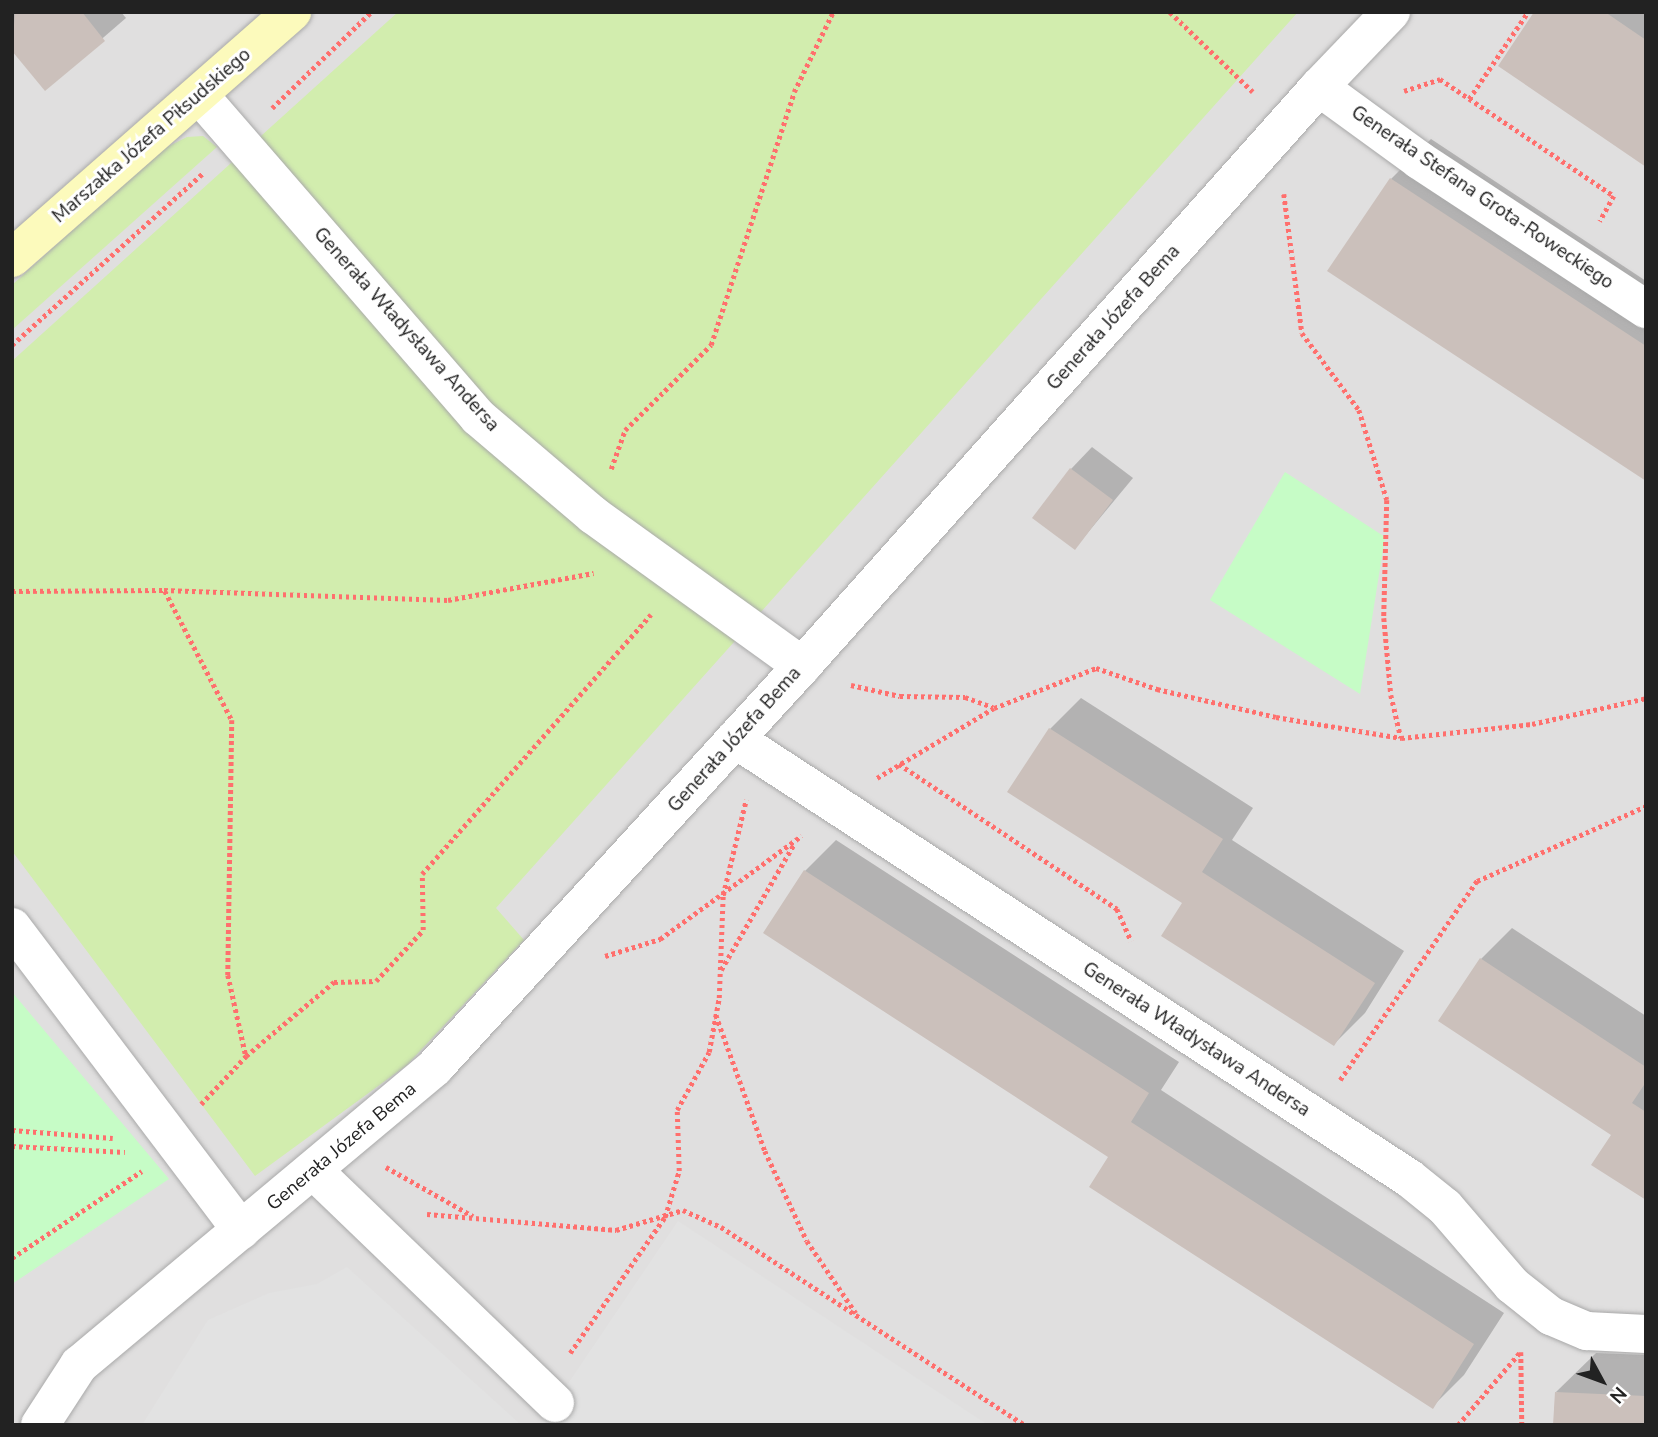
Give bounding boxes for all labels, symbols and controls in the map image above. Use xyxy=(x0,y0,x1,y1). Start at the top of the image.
street label: Marszałka Józefa Piłsudskiego xyxy=(48,44,256,228)
street label: Generała Stefana Grota-Roweckiego xyxy=(1346,101,1618,295)
street label: Generała Władysława Andersa xyxy=(308,223,504,437)
street label: Generała Józefa Bema xyxy=(1043,241,1185,395)
street label: Generała Józefa Bema xyxy=(664,663,806,817)
street label: Generała Władysława Andersa xyxy=(1078,958,1314,1122)
street label: Generała Józefa Bema xyxy=(263,1078,421,1216)
north arrow xyxy=(1567,1346,1637,1416)
text: N xyxy=(1603,1381,1632,1409)

